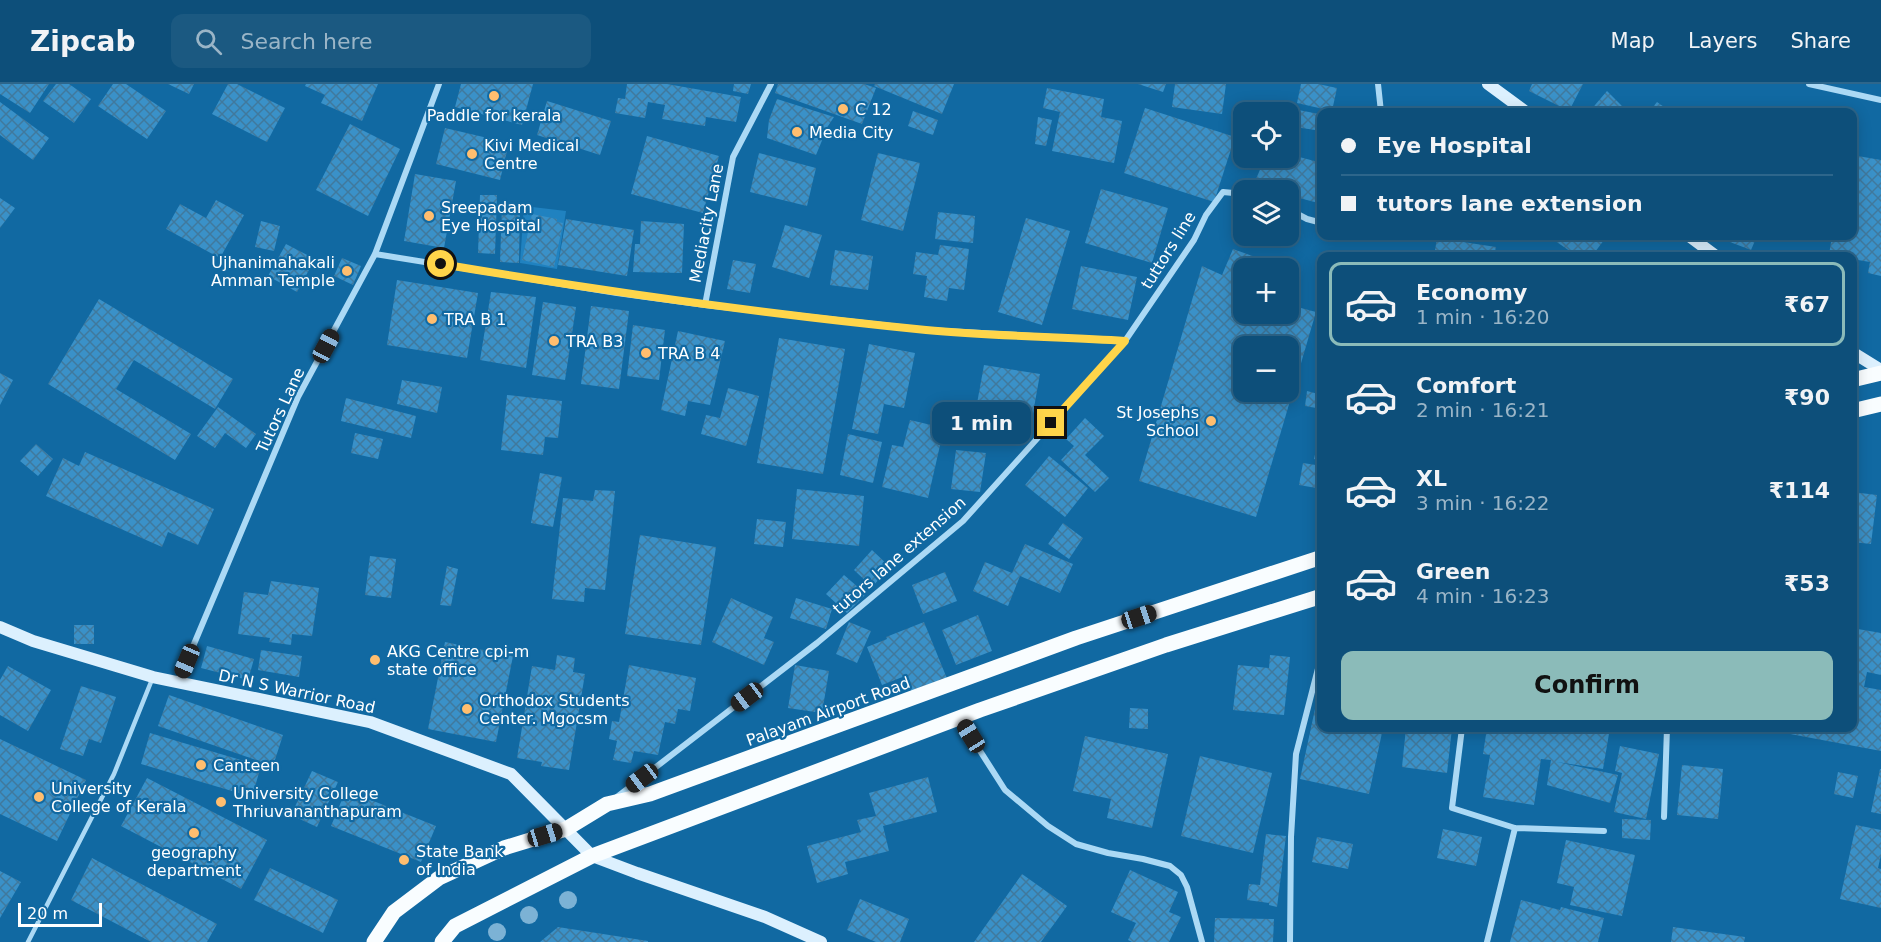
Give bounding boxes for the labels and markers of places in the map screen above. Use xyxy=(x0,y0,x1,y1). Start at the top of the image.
marker: Paddle for kerala xyxy=(487,89,501,103)
place label: C 12 xyxy=(855,100,892,119)
marker: C 12 xyxy=(836,102,850,116)
place label: Paddle for kerala xyxy=(427,106,561,125)
place label: Media City xyxy=(809,123,894,142)
marker: Media City xyxy=(790,125,804,139)
place label: Kivi Medical Centre xyxy=(484,136,579,173)
marker: Kivi Medical Centre xyxy=(465,147,479,161)
place label: Sreepadam Eye Hospital xyxy=(441,198,541,235)
marker: Sreepadam Eye Hospital xyxy=(422,209,436,223)
place label: Ujhanimahakali Amman Temple xyxy=(211,253,335,290)
marker: Ujhanimahakali Amman Temple xyxy=(340,264,354,278)
place label: TRA B 1 xyxy=(443,310,507,329)
marker: TRA B 1 xyxy=(425,312,439,326)
place label: TRA B3 xyxy=(565,332,623,351)
marker: TRA B3 xyxy=(547,334,561,348)
place label: TRA B 4 xyxy=(657,344,721,363)
marker: TRA B 4 xyxy=(639,346,653,360)
place label: St Josephs School xyxy=(1116,403,1199,440)
marker: St Josephs School xyxy=(1204,414,1218,428)
place label: AKG Centre cpi-m state office xyxy=(387,642,529,679)
marker: AKG Centre cpi-m state office xyxy=(368,653,382,667)
place label: Orthodox Students Center. Mgocsm xyxy=(479,691,630,728)
marker: Orthodox Students Center. Mgocsm xyxy=(460,702,474,716)
place label: Canteen xyxy=(213,756,280,775)
marker: Canteen xyxy=(194,758,208,772)
place label: University College of Kerala xyxy=(51,779,186,816)
place label: University College Thriuvananthapuram xyxy=(232,784,402,821)
marker: University College of Kerala xyxy=(32,790,46,804)
marker: University College Thriuvananthapuram xyxy=(214,795,228,809)
marker: geography department xyxy=(187,826,201,840)
place label: State Bank of India xyxy=(416,842,504,879)
place label: geography department xyxy=(147,843,241,880)
marker: State Bank of India xyxy=(397,853,411,867)

